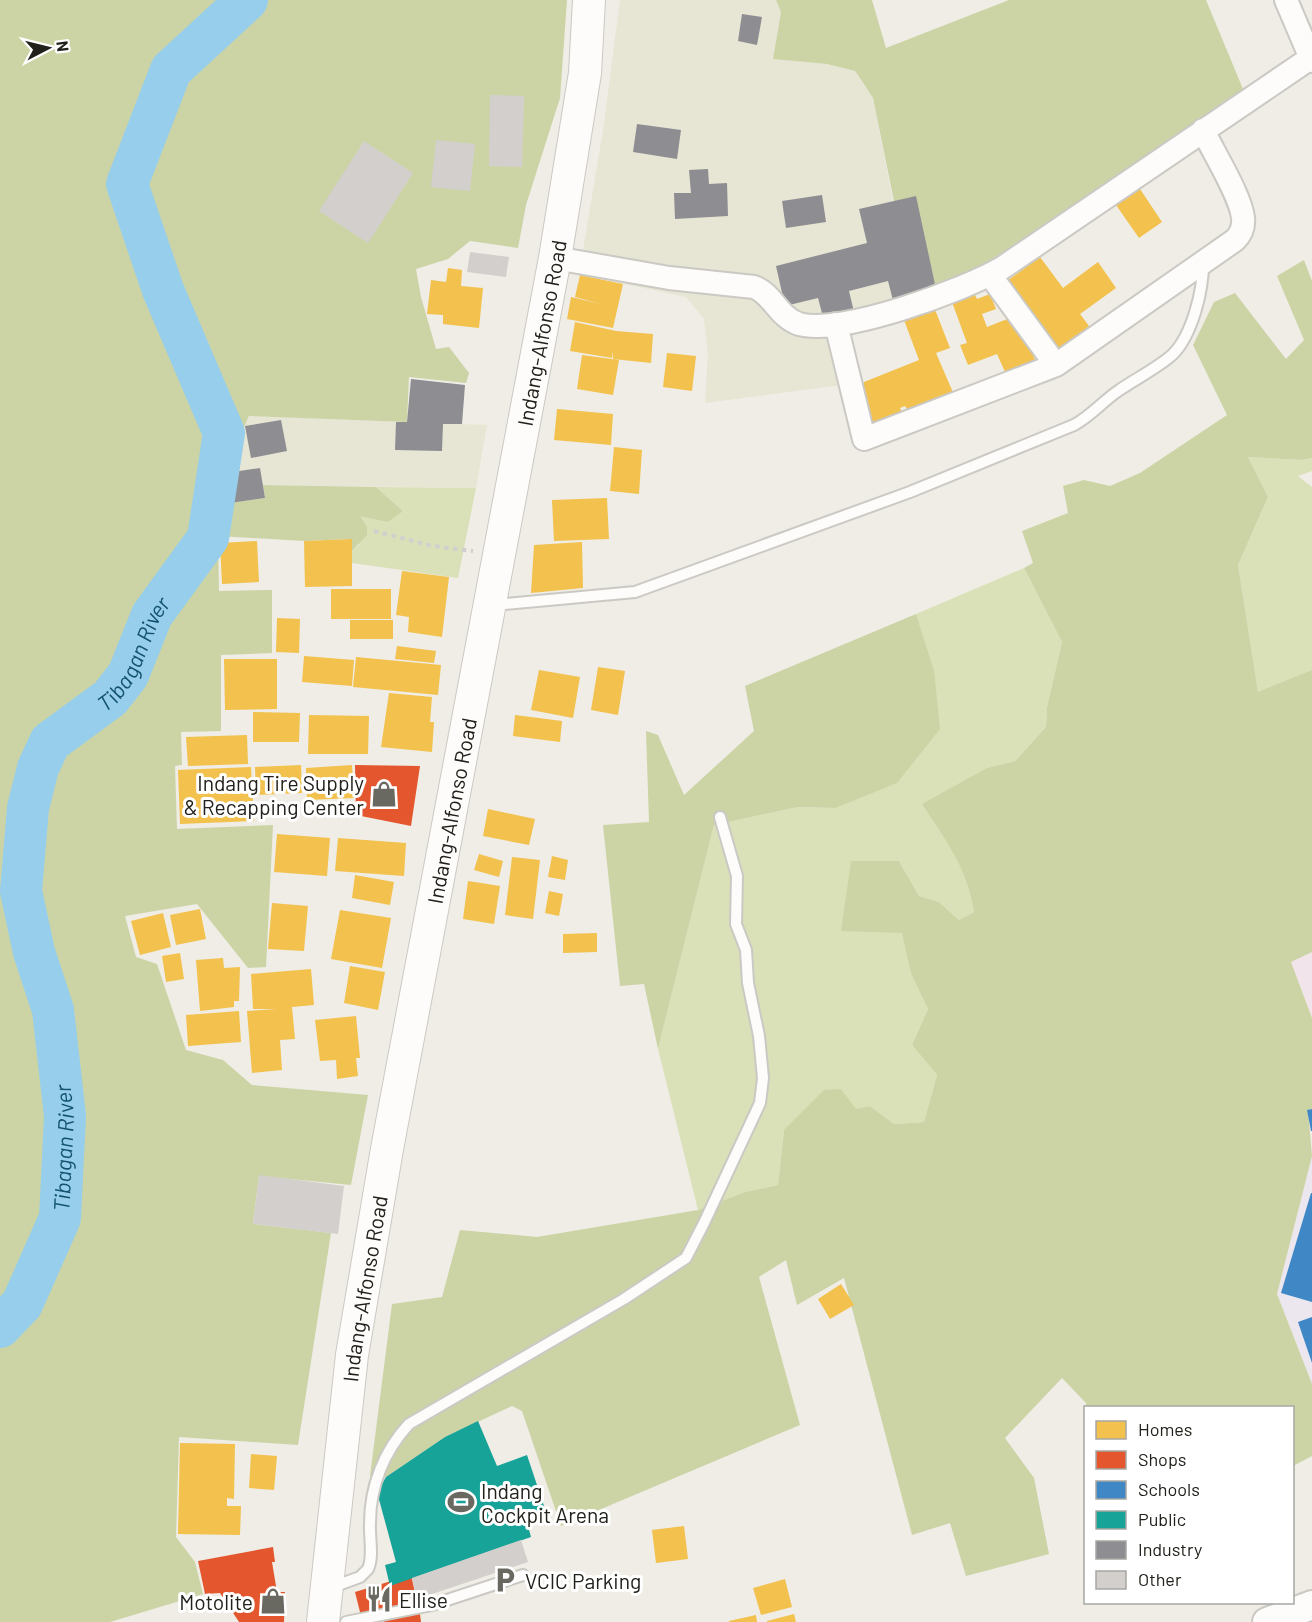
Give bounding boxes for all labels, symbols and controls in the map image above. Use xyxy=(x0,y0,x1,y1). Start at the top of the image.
north arrow xyxy=(18,18,78,78)
text: N xyxy=(53,40,73,53)
street label: Indang-Alfonso Road xyxy=(511,238,570,428)
water label: Tibagan River xyxy=(92,590,175,716)
street label: Indang-Alfonso Road xyxy=(421,715,481,906)
place label: Indang Tire Supply & Recapping Center xyxy=(184,770,364,819)
shop icon: Indang Tire Supply & Recapping Center xyxy=(369,779,399,809)
water label: Tibagan River xyxy=(47,1082,78,1212)
street label: Indang-Alfonso Road xyxy=(337,1193,391,1383)
legend xyxy=(1084,1406,1294,1604)
text: Homes xyxy=(1138,1418,1192,1440)
text: Shops xyxy=(1138,1448,1187,1470)
place label: Indang Cockpit Arena xyxy=(481,1478,609,1527)
text: Schools xyxy=(1138,1478,1200,1500)
sports icon: Indang Cockpit Arena xyxy=(446,1487,476,1517)
text: Public xyxy=(1138,1508,1186,1530)
text: Industry xyxy=(1138,1538,1202,1560)
parking icon: VCIC Parking xyxy=(490,1565,520,1595)
place label: VCIC Parking xyxy=(525,1568,641,1593)
text: Other xyxy=(1138,1568,1182,1590)
restaurant icon: Ellise xyxy=(364,1584,394,1614)
shop icon: Motolite xyxy=(258,1586,288,1616)
place label: Ellise xyxy=(399,1587,448,1612)
place label: Motolite xyxy=(179,1589,253,1614)

